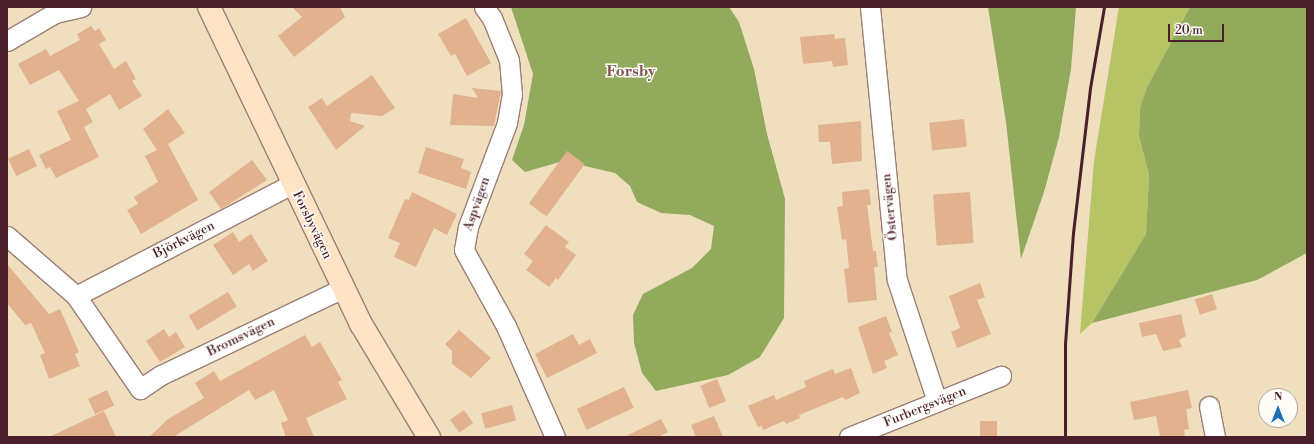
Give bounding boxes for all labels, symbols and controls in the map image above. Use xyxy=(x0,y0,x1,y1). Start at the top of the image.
scale bar xyxy=(1170,16,1226,42)
text: 20 m xyxy=(1175,23,1203,38)
district label: Forsby xyxy=(606,63,656,81)
street label: Östervägen xyxy=(879,173,901,241)
street label: Aspvägen xyxy=(461,175,493,233)
street label: Forsbyvägen xyxy=(289,188,335,262)
street label: Björkvägen xyxy=(151,218,217,262)
street label: Bromsvägen xyxy=(205,314,277,360)
street label: Furbergsvägen xyxy=(882,383,968,431)
north arrow xyxy=(1258,388,1298,428)
text: N xyxy=(1274,390,1282,404)

